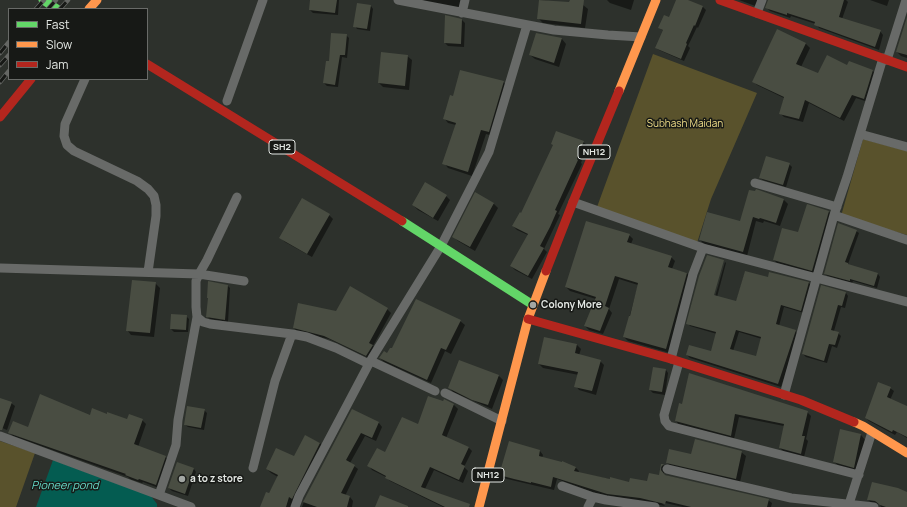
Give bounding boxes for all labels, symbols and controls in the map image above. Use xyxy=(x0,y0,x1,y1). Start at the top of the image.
legend xyxy=(8,8,148,80)
text: Fast xyxy=(46,16,70,33)
text: Slow xyxy=(46,36,72,53)
text: Jam xyxy=(46,56,68,73)
park label: Subhash Maidan xyxy=(647,118,723,130)
road number: SH2 xyxy=(269,140,295,154)
road number: NH12 xyxy=(578,145,610,159)
place label: Colony More xyxy=(541,299,602,311)
marker: Colony More xyxy=(528,300,538,310)
road number: NH12 xyxy=(472,468,504,482)
place label: a to z store xyxy=(190,473,243,485)
marker: a to z store xyxy=(177,474,187,484)
water label: Pioneer pond xyxy=(31,479,99,493)

